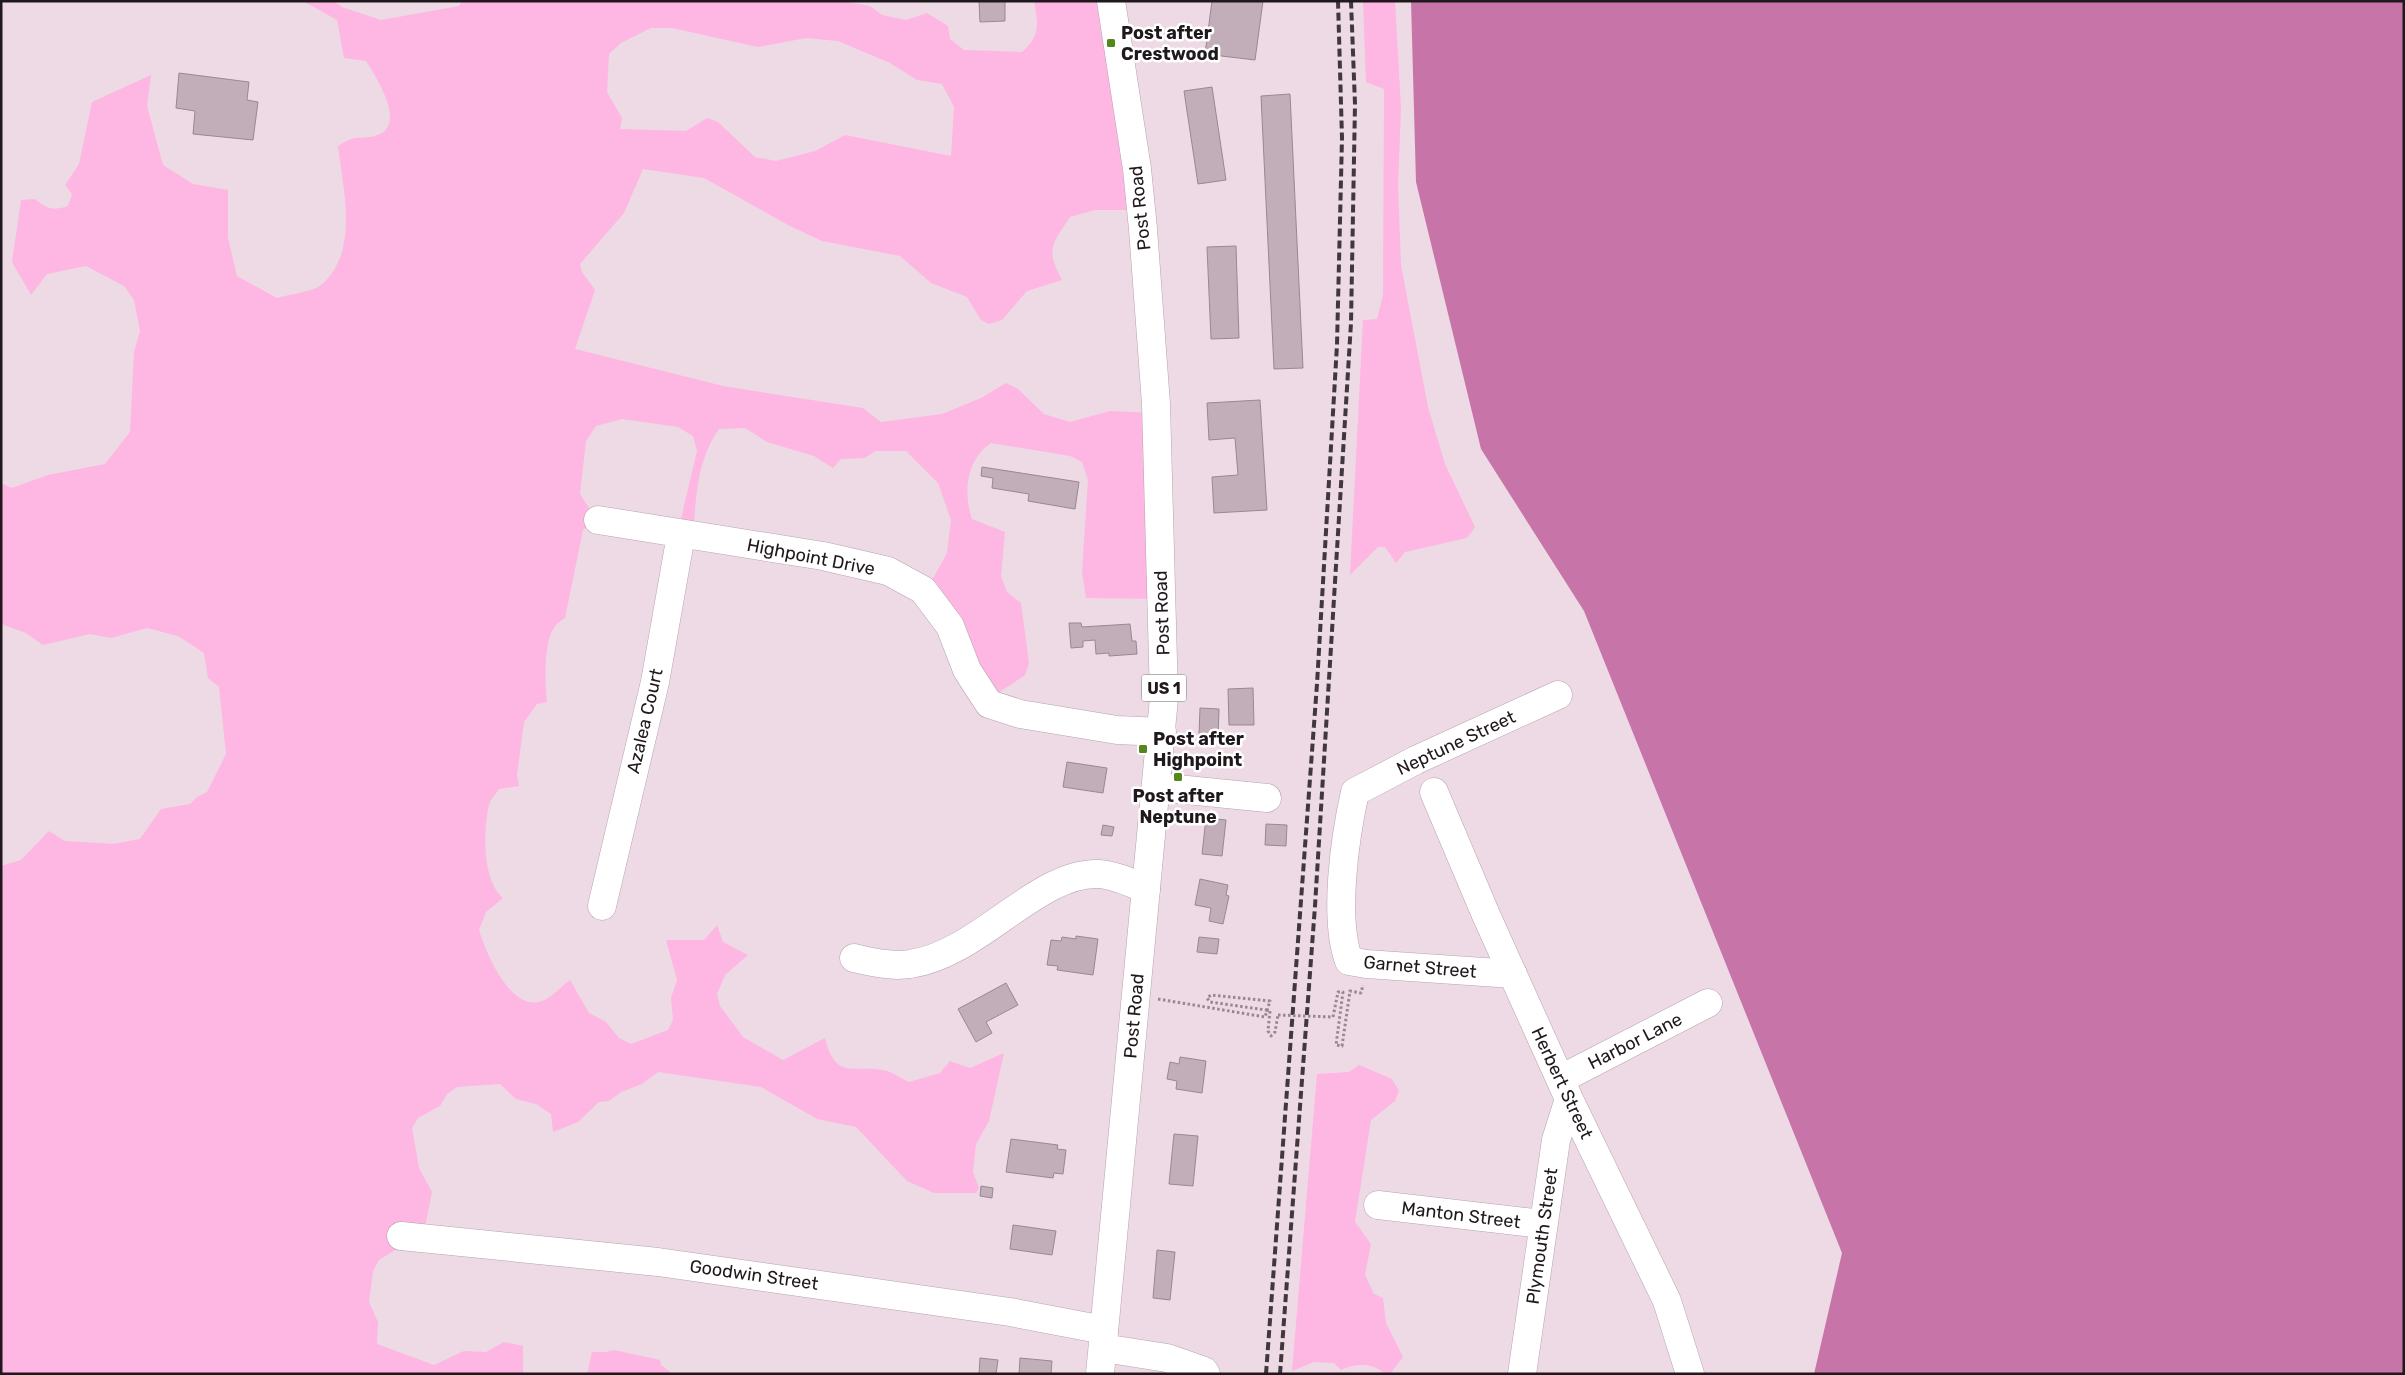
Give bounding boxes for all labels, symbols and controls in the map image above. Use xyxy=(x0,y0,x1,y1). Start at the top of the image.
place label: Post after Crestwood xyxy=(1121,22,1219,65)
marker: Post after Crestwood xyxy=(1105,37,1117,49)
street label: Post Road xyxy=(1125,165,1155,251)
street label: Highpoint Drive xyxy=(745,534,877,580)
street label: Post Road xyxy=(1150,570,1174,656)
street label: Azalea Court xyxy=(622,666,668,776)
road number: US 1 xyxy=(1142,674,1186,701)
street label: Neptune Street xyxy=(1393,706,1519,780)
place label: Post after Highpoint xyxy=(1153,728,1244,771)
marker: Post after Highpoint xyxy=(1137,743,1149,755)
marker: Post after Neptune xyxy=(1172,771,1184,783)
place label: Post after Neptune xyxy=(1133,785,1224,828)
street label: Garnet Street xyxy=(1363,951,1477,983)
street label: Post Road xyxy=(1119,973,1149,1059)
street label: Harbor Lane xyxy=(1584,1008,1686,1074)
street label: Herbert Street xyxy=(1526,1024,1598,1142)
street label: Plymouth Street xyxy=(1522,1166,1562,1306)
street label: Manton Street xyxy=(1400,1197,1522,1233)
street label: Goodwin Street xyxy=(688,1255,820,1295)

